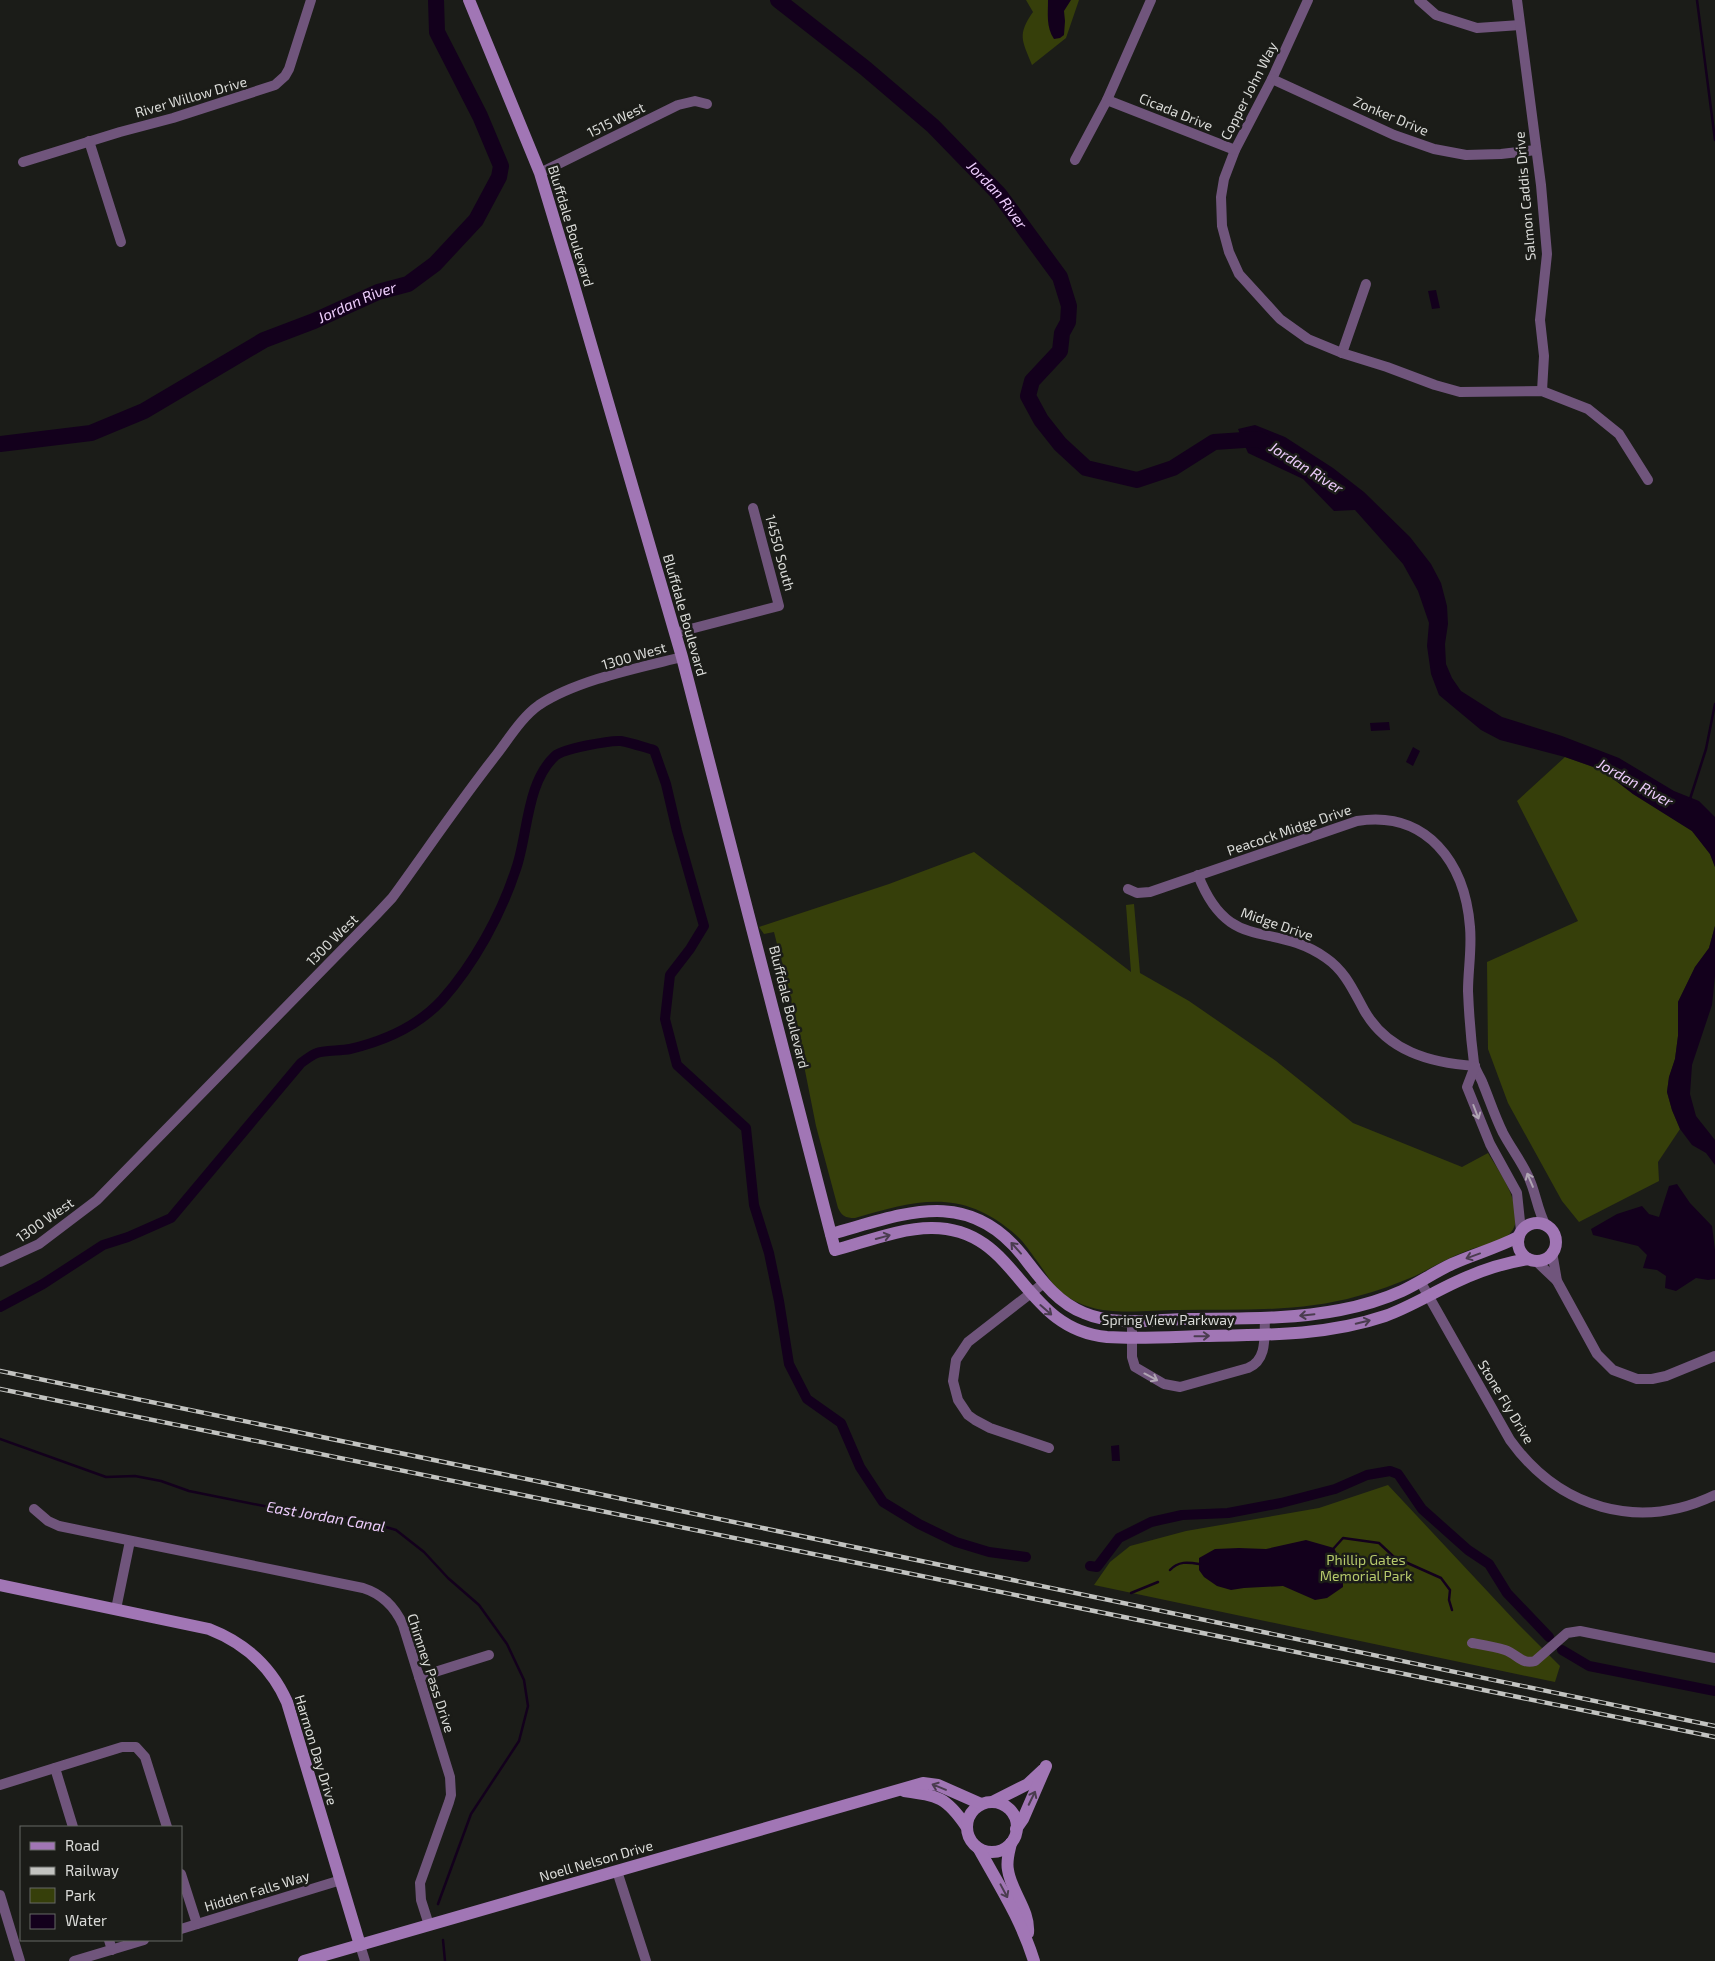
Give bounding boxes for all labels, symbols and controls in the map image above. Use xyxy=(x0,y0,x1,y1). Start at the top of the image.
street label: Copper John Way xyxy=(1216,38,1281,143)
street label: River Willow Drive xyxy=(133,72,249,121)
street label: Cicada Drive xyxy=(1137,89,1216,134)
street label: Zonker Drive xyxy=(1351,92,1431,139)
street label: 1515 West xyxy=(584,98,647,141)
street label: Salmon Caddis Drive xyxy=(1510,131,1539,261)
water label: Jordan River xyxy=(963,156,1032,233)
street label: Bluffdale Boulevard xyxy=(545,163,598,289)
water label: Jordan River xyxy=(314,277,399,327)
water label: Jordan River xyxy=(1265,437,1348,497)
street label: 14550 South xyxy=(762,513,799,593)
street label: Bluffdale Boulevard xyxy=(660,552,711,678)
street label: 1300 West xyxy=(600,638,668,673)
water label: Jordan River xyxy=(1594,754,1677,811)
street label: Peacock Midge Drive xyxy=(1224,800,1353,859)
street label: Midge Drive xyxy=(1239,903,1316,944)
street label: 1300 West xyxy=(302,910,361,969)
street label: Bluffdale Boulevard xyxy=(766,944,813,1070)
one-way arrow xyxy=(1472,1104,1481,1119)
one-way arrow xyxy=(1524,1173,1534,1188)
street label: 1300 West xyxy=(13,1194,77,1246)
one-way arrow xyxy=(874,1232,890,1242)
one-way arrow xyxy=(1010,1241,1021,1254)
one-way arrow xyxy=(1466,1252,1482,1261)
one-way arrow xyxy=(1040,1304,1053,1315)
one-way arrow xyxy=(1299,1310,1315,1320)
street label: Spring View Parkway xyxy=(1102,1311,1235,1328)
one-way arrow xyxy=(1355,1317,1371,1326)
one-way arrow xyxy=(1194,1331,1210,1341)
street label: Stone Fly Drive xyxy=(1475,1357,1538,1447)
one-way arrow xyxy=(1143,1373,1158,1382)
water label: East Jordan Canal xyxy=(265,1497,387,1535)
park label: Phillip Gates Memorial Park xyxy=(1320,1551,1412,1584)
street label: Chimney Pass Drive xyxy=(404,1611,459,1735)
street label: Harmon Day Drive xyxy=(292,1693,341,1807)
one-way arrow xyxy=(932,1782,947,1791)
one-way arrow xyxy=(1028,1791,1038,1806)
legend xyxy=(20,1826,182,1941)
text: Road xyxy=(65,1836,100,1854)
street label: Noell Nelson Drive xyxy=(537,1836,655,1885)
text: Railway xyxy=(65,1861,119,1879)
street label: Hidden Falls Way xyxy=(202,1866,312,1915)
one-way arrow xyxy=(1000,1883,1009,1898)
text: Park xyxy=(65,1886,96,1904)
text: Water xyxy=(65,1911,107,1929)

